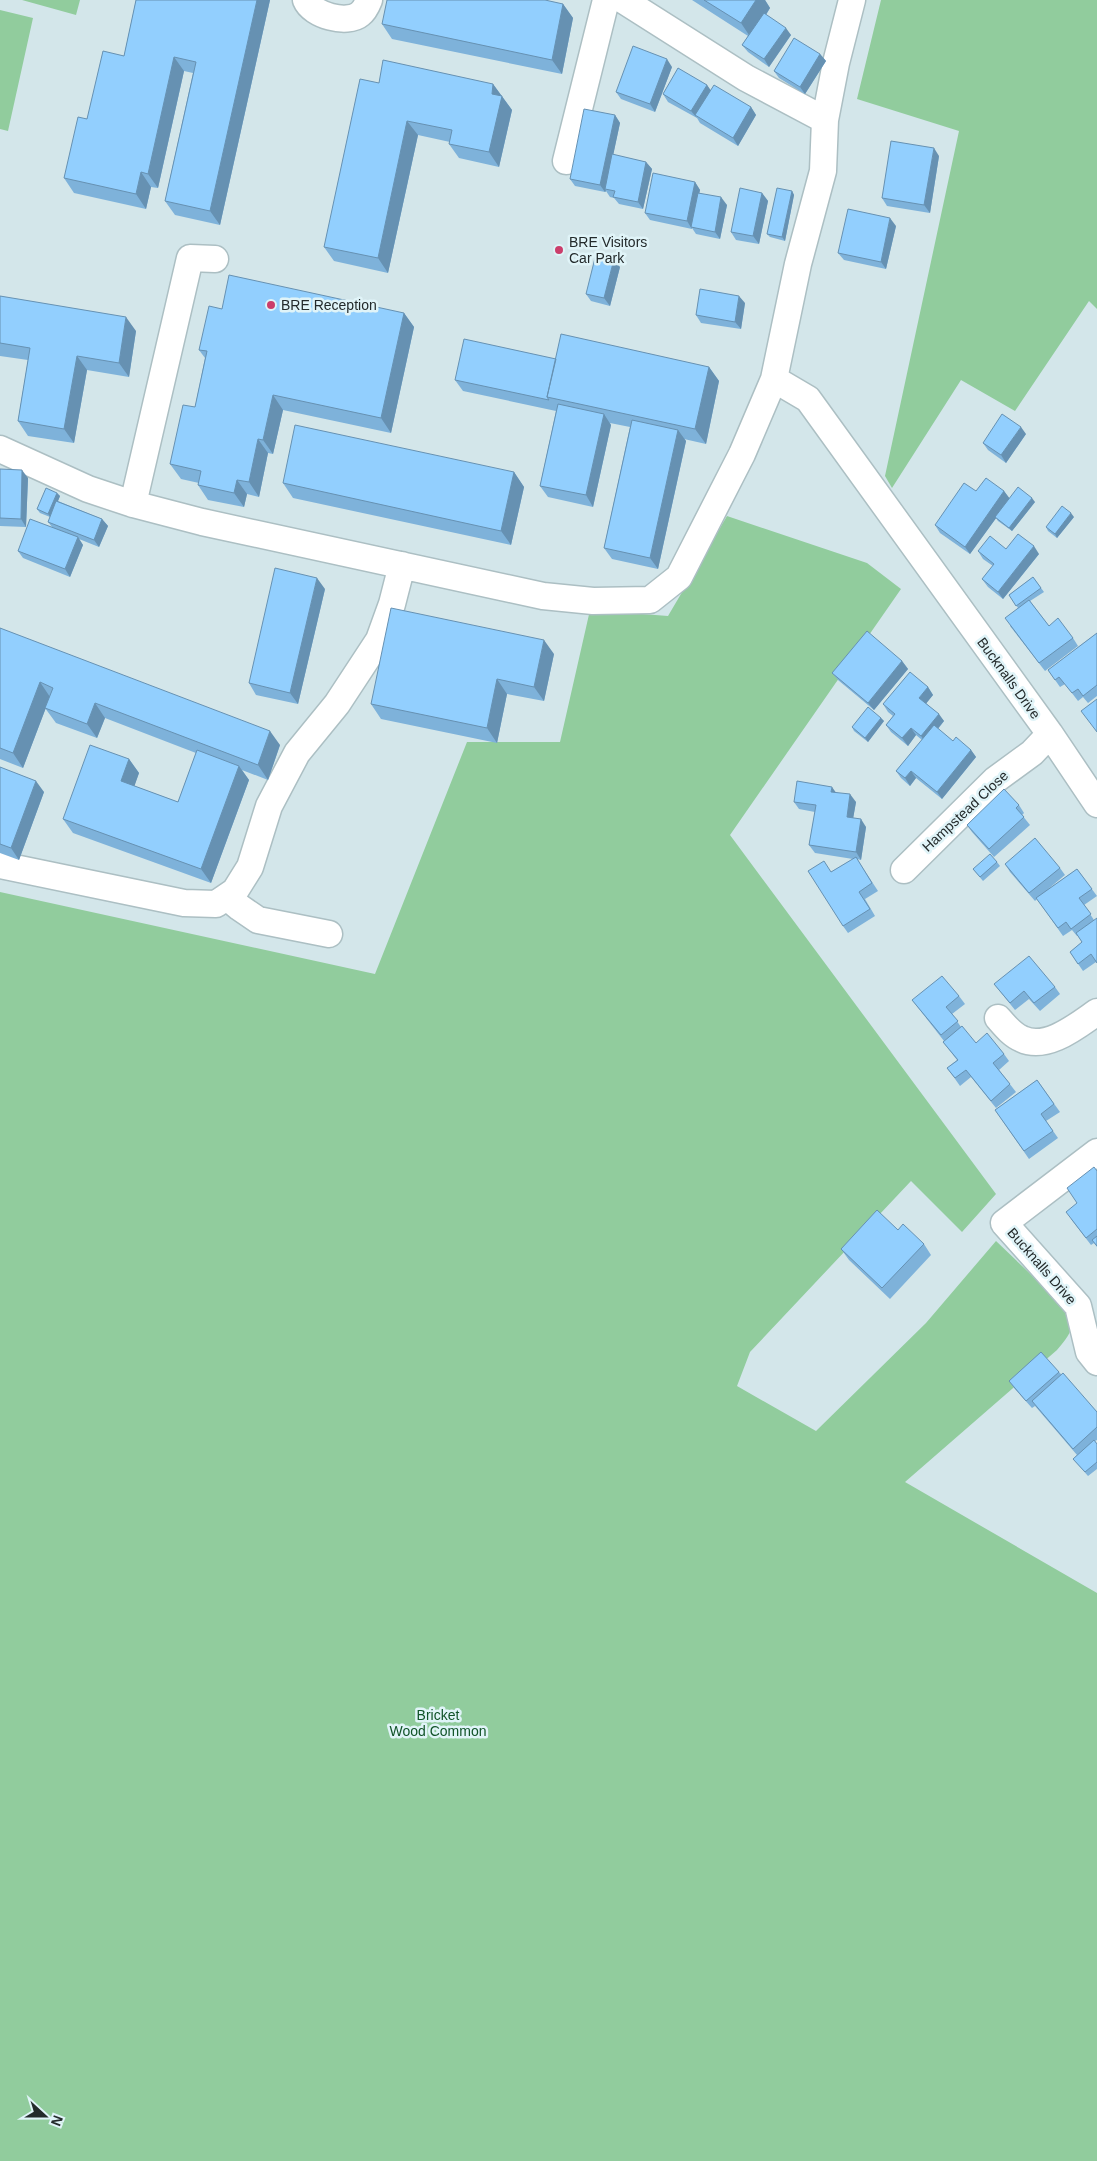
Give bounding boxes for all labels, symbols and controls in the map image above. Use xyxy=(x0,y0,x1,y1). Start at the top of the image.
place label: BRE Visitors Car Park xyxy=(569,234,647,266)
marker: BRE Visitors Car Park xyxy=(553,244,565,256)
place label: BRE Reception xyxy=(281,297,377,313)
marker: BRE Reception xyxy=(265,299,277,311)
street label: Bucknalls Drive xyxy=(974,634,1044,722)
street label: Hampstead Close xyxy=(919,767,1011,855)
street label: Bucknalls Drive xyxy=(1004,1224,1080,1308)
park label: Bricket Wood Common xyxy=(389,1707,487,1739)
north arrow xyxy=(20,2091,70,2141)
text: N xyxy=(48,2113,66,2128)

